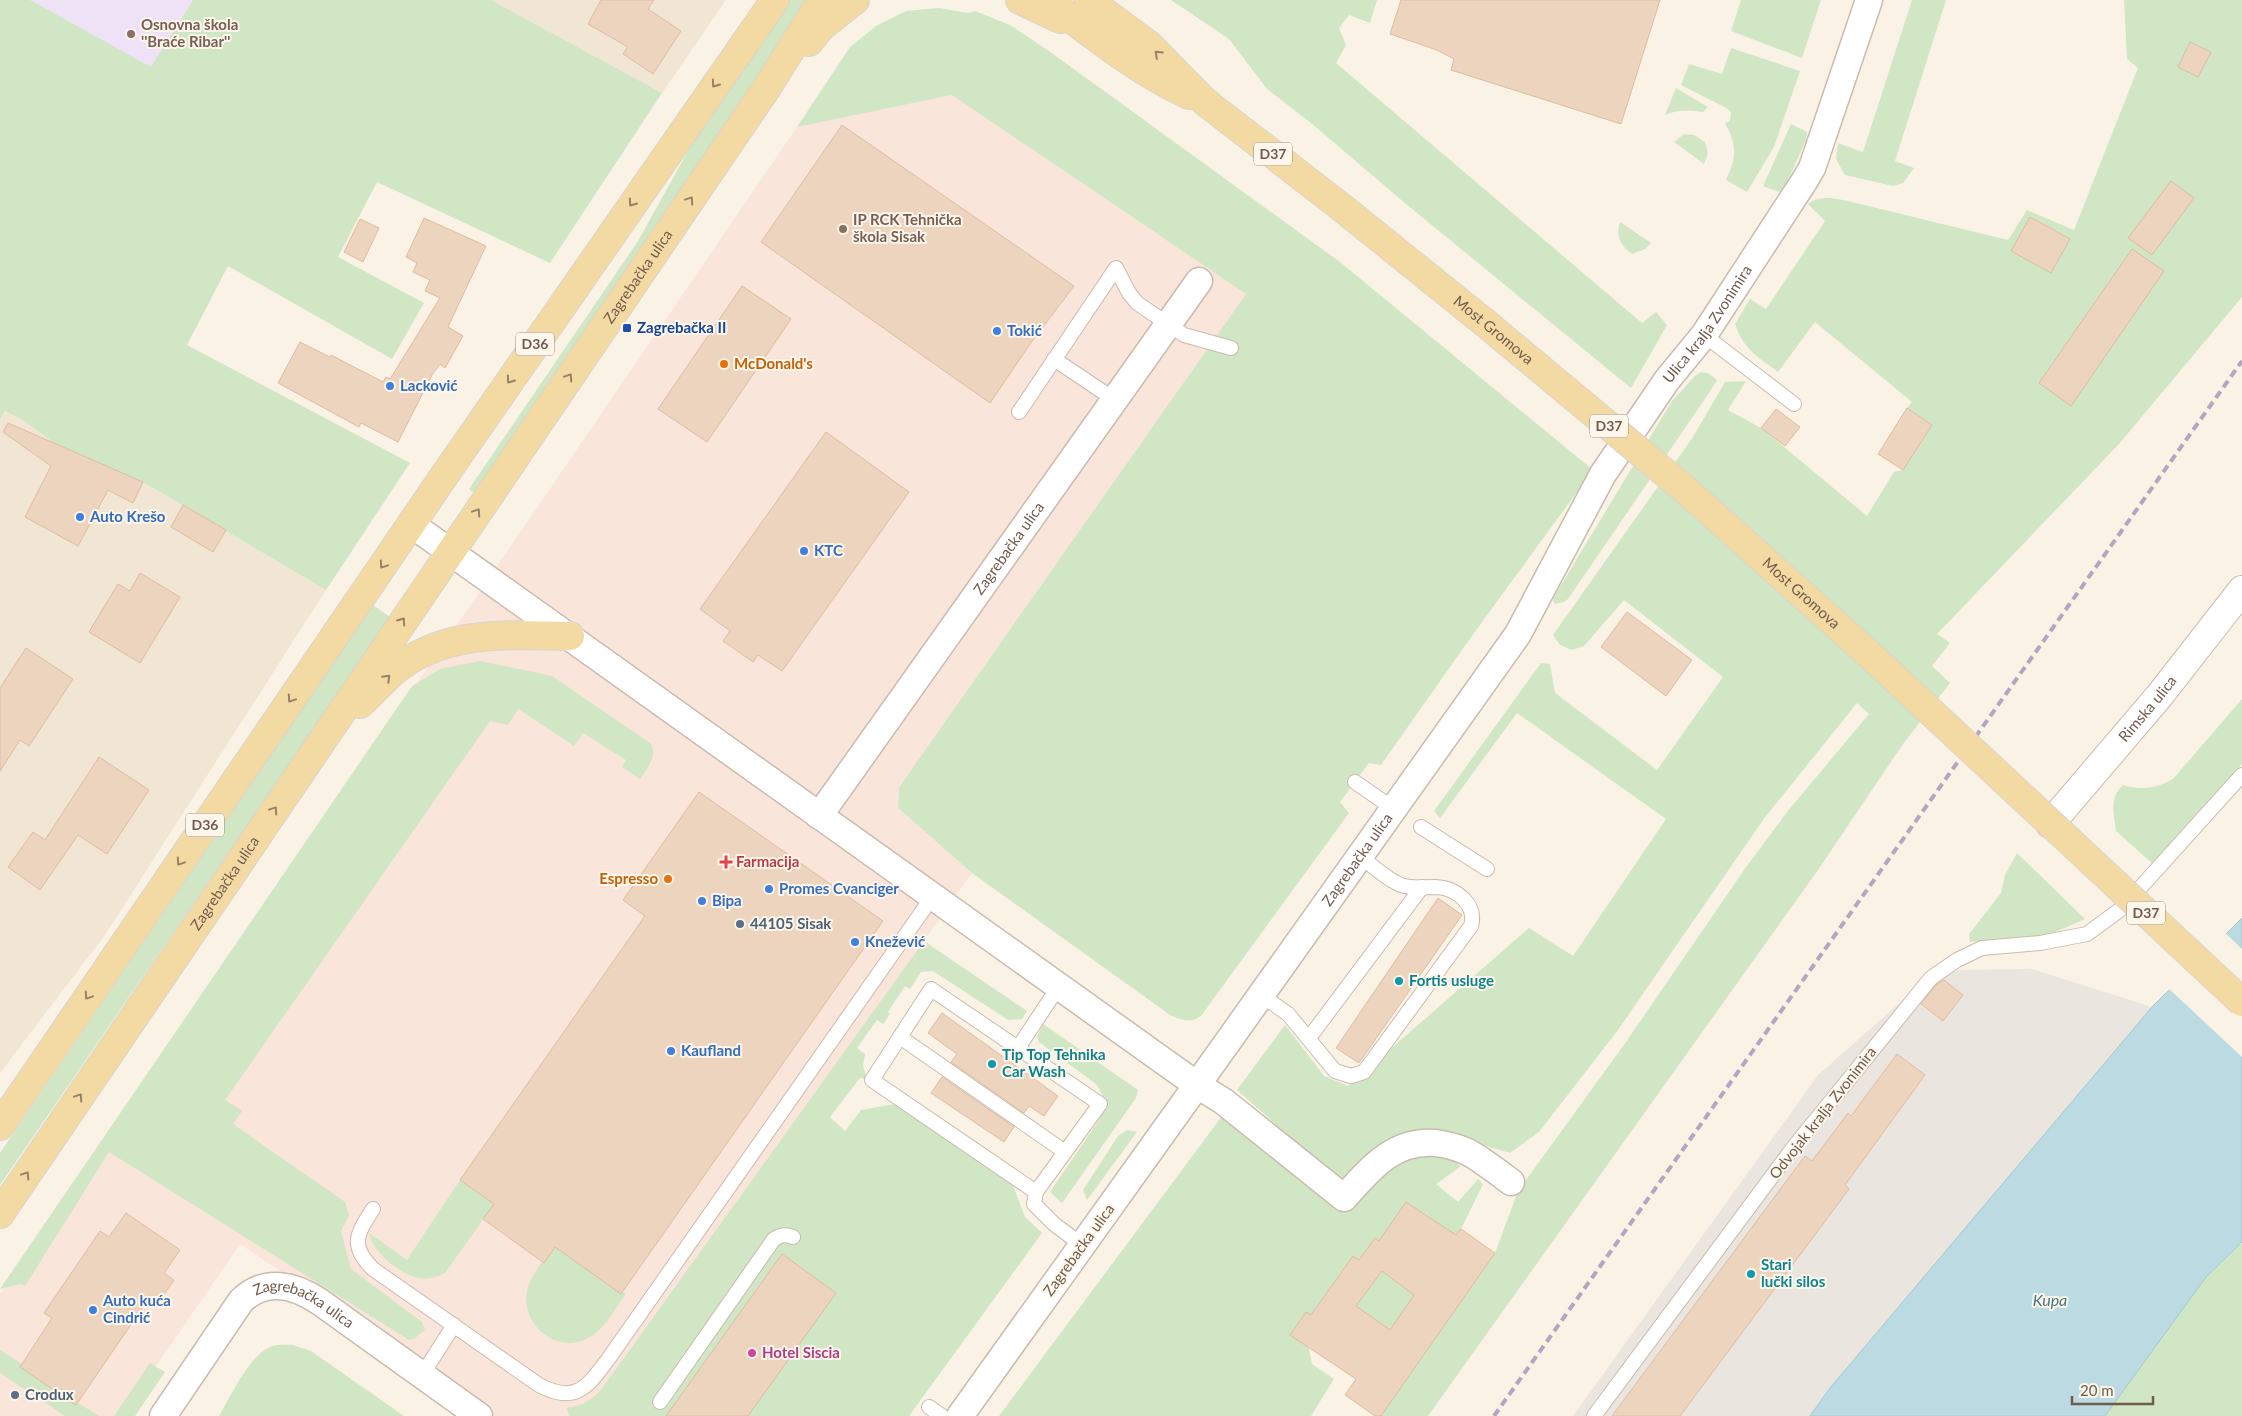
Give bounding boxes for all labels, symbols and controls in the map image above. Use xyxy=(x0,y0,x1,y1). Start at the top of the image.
place label: Osnovna škola ''Braće Ribar'' xyxy=(141,15,238,50)
marker: Osnovna škola ''Braće Ribar'' xyxy=(125,28,137,40)
one-way arrow xyxy=(1155,51,1164,60)
one-way arrow xyxy=(712,78,721,88)
road number: D37 xyxy=(1254,142,1292,166)
one-way arrow xyxy=(684,196,693,206)
one-way arrow xyxy=(629,197,638,207)
place label: IP RCK Tehnička škola Sisak xyxy=(853,210,962,245)
marker: IP RCK Tehnička škola Sisak xyxy=(837,223,849,235)
street label: Zagrebačka ulica xyxy=(599,226,676,326)
street label: Ulica kralja Zvonimira xyxy=(1658,261,1755,386)
street label: Most Gromova xyxy=(1450,291,1538,368)
place label: Zagrebačka II xyxy=(637,318,727,336)
place label: Tokić xyxy=(1007,321,1042,339)
marker: Zagrebačka II xyxy=(621,322,633,334)
marker: Tokić xyxy=(991,325,1003,337)
road number: D36 xyxy=(516,332,554,356)
place label: McDonald's xyxy=(734,354,813,372)
marker: McDonald's xyxy=(718,358,730,370)
one-way arrow xyxy=(507,374,516,384)
one-way arrow xyxy=(563,374,572,383)
place label: Lacković xyxy=(400,376,458,394)
marker: Lacković xyxy=(384,380,396,392)
road number: D37 xyxy=(1590,414,1628,438)
street label: Zagrebačka ulica xyxy=(969,498,1047,598)
place label: Auto Krešo xyxy=(89,507,166,525)
one-way arrow xyxy=(471,508,480,517)
marker: Auto Krešo xyxy=(74,511,86,523)
place label: KTC xyxy=(814,541,843,559)
marker: KTC xyxy=(798,545,810,557)
street label: Most Gromova xyxy=(1759,553,1844,632)
one-way arrow xyxy=(380,559,389,568)
one-way arrow xyxy=(396,617,405,627)
street label: Rimska ulica xyxy=(2114,672,2180,745)
one-way arrow xyxy=(381,675,390,684)
one-way arrow xyxy=(288,693,297,703)
one-way arrow xyxy=(268,806,277,816)
street label: Zagrebačka ulica xyxy=(1318,809,1396,909)
road number: D36 xyxy=(186,814,224,836)
street label: Zagrebačka ulica xyxy=(186,832,263,933)
place label: Farmacija xyxy=(736,852,799,870)
one-way arrow xyxy=(177,856,186,866)
marker: Farmacija xyxy=(720,856,732,868)
place label: Espresso xyxy=(599,869,658,887)
marker: Espresso xyxy=(662,873,674,885)
place label: Promes Cvanciger xyxy=(779,879,899,897)
marker: Promes Cvanciger xyxy=(763,883,775,895)
place label: Bipa xyxy=(712,891,742,909)
marker: Bipa xyxy=(696,895,708,907)
road number: D37 xyxy=(2127,901,2165,924)
place label: 44105 Sisak xyxy=(750,914,832,932)
marker: 44105 Sisak xyxy=(734,918,746,930)
place label: Knežević xyxy=(865,932,925,950)
marker: Knežević xyxy=(849,936,861,948)
place label: Fortis usluge xyxy=(1409,971,1494,989)
marker: Fortis usluge xyxy=(1393,975,1405,987)
one-way arrow xyxy=(85,991,95,1000)
place label: Kaufland xyxy=(681,1041,741,1059)
street label: Odvojak kralja Zvonimira xyxy=(1765,1043,1879,1182)
marker: Kaufland xyxy=(665,1045,677,1057)
place label: Tip Top Tehnika Car Wash xyxy=(1002,1045,1106,1080)
marker: Tip Top Tehnika Car Wash xyxy=(986,1058,998,1070)
one-way arrow xyxy=(73,1093,82,1103)
one-way arrow xyxy=(20,1172,29,1181)
street label: Zagrebačka ulica xyxy=(1039,1200,1118,1299)
place label: Stari lučki silos xyxy=(1761,1255,1826,1290)
marker: Stari lučki silos xyxy=(1745,1268,1757,1280)
street label: Zagrebačka ulica xyxy=(250,1276,358,1331)
water label: Kupa xyxy=(2033,1290,2067,1309)
place label: Auto kuća Cindrić xyxy=(102,1291,171,1326)
marker: Auto kuća Cindrić xyxy=(87,1304,99,1316)
place label: Hotel Siscia xyxy=(762,1343,840,1361)
marker: Hotel Siscia xyxy=(746,1347,758,1359)
scale bar xyxy=(2072,1374,2153,1406)
text: 20 m xyxy=(2080,1381,2114,1399)
place label: Crodux xyxy=(25,1385,74,1403)
marker: Crodux xyxy=(9,1389,21,1401)

